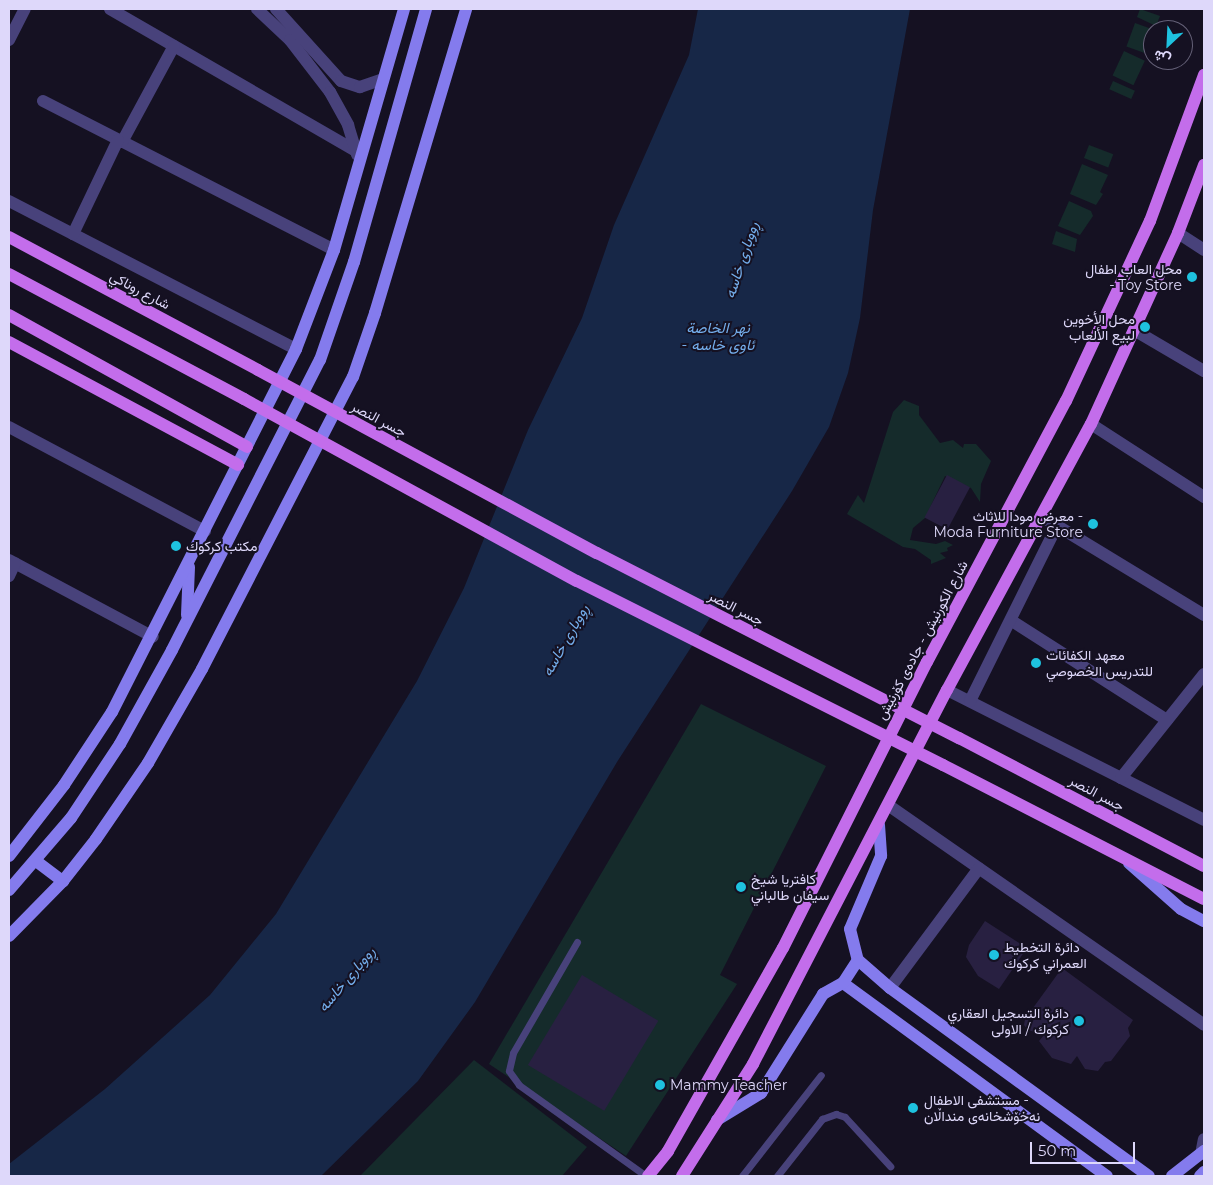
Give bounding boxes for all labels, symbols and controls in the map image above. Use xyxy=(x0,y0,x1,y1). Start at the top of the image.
north arrow xyxy=(1143,20,1193,70)
text: ش xyxy=(1151,46,1174,69)
water label: ڕووباری خاسە xyxy=(720,219,762,301)
place label: محل العاب اطفال - Toy Store xyxy=(1085,261,1182,294)
street label: شارع روناكي xyxy=(107,267,173,313)
marker: محل العاب اطفال - Toy Store xyxy=(1186,271,1198,283)
place label: محل الأخوين لبيع الألعاب xyxy=(1063,311,1135,344)
water label: نهر الخاصة - ئاوی خاسە xyxy=(682,318,754,353)
marker: محل الأخوين لبيع الألعاب xyxy=(1139,321,1151,333)
street label: جسر النصر xyxy=(349,398,409,440)
place label: معرض مودا للاثاث - Moda Furniture Store xyxy=(933,508,1083,540)
marker: معرض مودا للاثاث - Moda Furniture Store xyxy=(1087,518,1099,530)
place label: مكتب كركوك xyxy=(186,538,257,554)
marker: مكتب كركوك xyxy=(170,540,182,552)
street label: شارع الكورنيش - جادەی کۆرنیش xyxy=(873,558,971,722)
street label: جسر النصر xyxy=(706,587,766,629)
water label: ڕووباری خاسە xyxy=(538,601,592,679)
place label: معهد الكفائات للتدريس الخصوصي xyxy=(1046,647,1153,680)
marker: معهد الكفائات للتدريس الخصوصي xyxy=(1030,657,1042,669)
street label: جسر النصر xyxy=(1067,772,1127,814)
place label: كافتريا شيخ سيفان طالباني xyxy=(751,871,829,904)
marker: كافتريا شيخ سيفان طالباني xyxy=(735,881,747,893)
place label: دائرة التخطيط العمراني كركوك xyxy=(1004,939,1087,972)
water label: ڕووباری خاسە xyxy=(313,943,379,1015)
marker: دائرة التخطيط العمراني كركوك xyxy=(988,949,1000,961)
place label: دائرة التسجيل العقاري كركوك / الاولى xyxy=(947,1005,1069,1038)
marker: دائرة التسجيل العقاري كركوك / الاولى xyxy=(1073,1015,1085,1027)
place label: Mammy Teacher xyxy=(670,1077,787,1093)
marker: Mammy Teacher xyxy=(654,1079,666,1091)
place label: مستشفى الاطفال - نەخۆشخانەی منداڵان xyxy=(924,1092,1040,1124)
marker: مستشفى الاطفال - نەخۆشخانەی منداڵان xyxy=(906,1101,920,1115)
scale bar xyxy=(1033,1132,1138,1164)
text: 50 m xyxy=(1038,1141,1076,1160)

